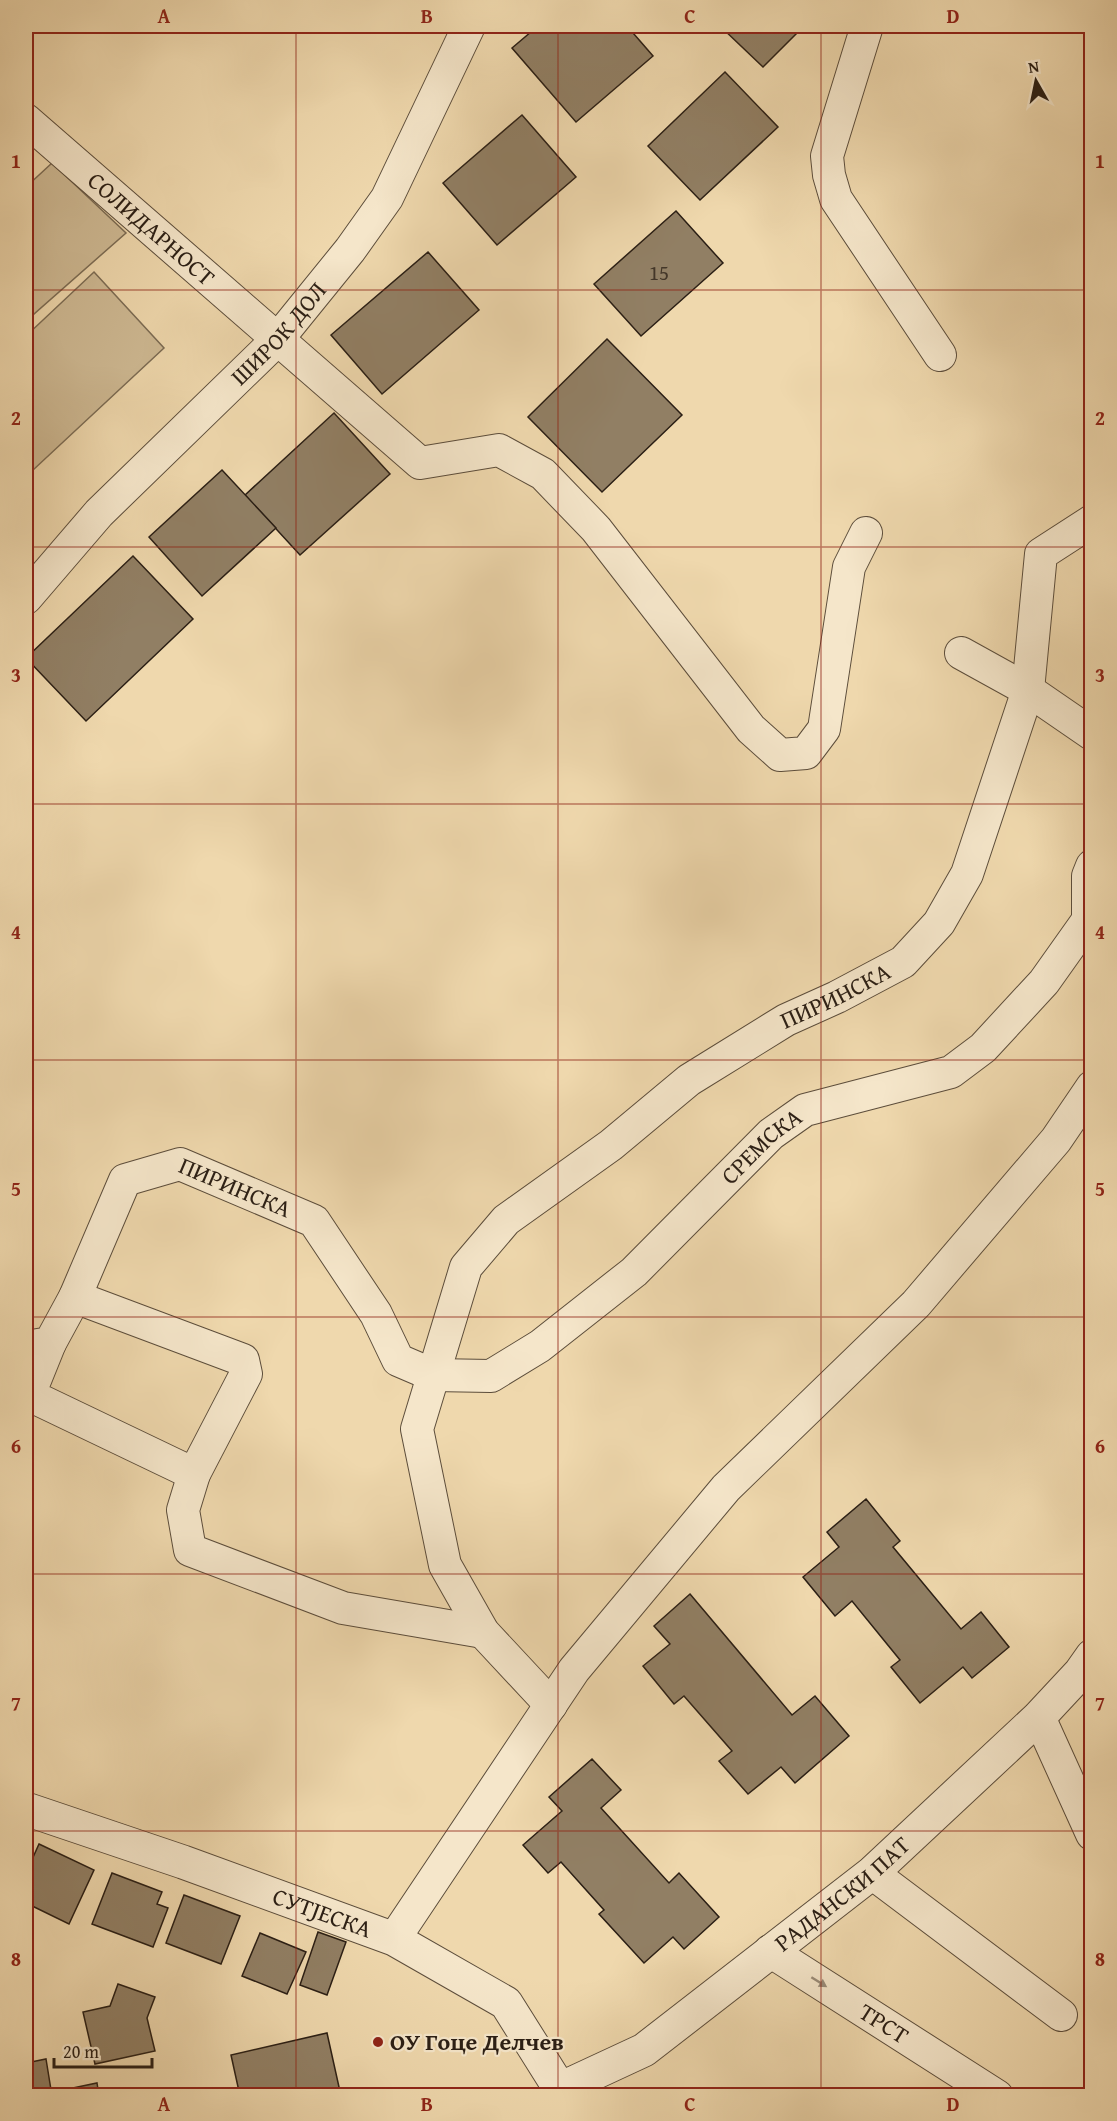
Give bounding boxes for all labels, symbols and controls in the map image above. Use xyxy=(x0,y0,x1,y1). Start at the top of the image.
text: A xyxy=(158,1,171,30)
text: B xyxy=(421,1,433,30)
text: C xyxy=(684,1,696,30)
text: D xyxy=(946,1,960,30)
north arrow xyxy=(1006,51,1066,111)
text: N xyxy=(1026,53,1041,79)
text: 1 xyxy=(11,146,21,175)
text: 1 xyxy=(1095,146,1105,175)
street label: СОЛИДАРНОСТ xyxy=(80,163,223,294)
house number: 15 xyxy=(649,257,669,288)
street label: ШИРОК ДОЛ xyxy=(222,274,334,393)
text: 2 xyxy=(11,403,21,432)
text: 2 xyxy=(1095,403,1105,432)
text: 3 xyxy=(11,660,21,689)
text: 3 xyxy=(1095,660,1105,689)
text: 4 xyxy=(11,917,21,946)
text: 4 xyxy=(1095,917,1105,946)
street label: ПИРИНСКА xyxy=(774,954,897,1037)
street label: СРЕМСКА xyxy=(713,1099,809,1192)
street label: ПИРИНСКА xyxy=(174,1148,297,1227)
text: 5 xyxy=(11,1174,21,1203)
text: 5 xyxy=(1095,1174,1105,1203)
text: 6 xyxy=(11,1431,21,1460)
text: 6 xyxy=(1095,1431,1105,1460)
text: 7 xyxy=(11,1688,21,1717)
text: 7 xyxy=(1095,1688,1105,1717)
street label: РАДАНСКИ ПАТ xyxy=(767,1828,918,1960)
street label: СУТЈЕСКА xyxy=(268,1878,377,1947)
text: 8 xyxy=(11,1944,21,1973)
text: 8 xyxy=(1095,1944,1105,1973)
one-way arrow xyxy=(811,1977,828,1988)
street label: ТРСТ xyxy=(852,1994,916,2052)
place label: ОУ Гоце Делчев xyxy=(390,2024,564,2059)
scale bar xyxy=(54,2031,152,2069)
marker: ОУ Гоце Делчев xyxy=(371,2035,385,2049)
text: 20 m xyxy=(63,2038,99,2065)
text: A xyxy=(158,2089,171,2118)
text: B xyxy=(421,2089,433,2118)
text: C xyxy=(684,2089,696,2118)
text: D xyxy=(946,2089,960,2118)

